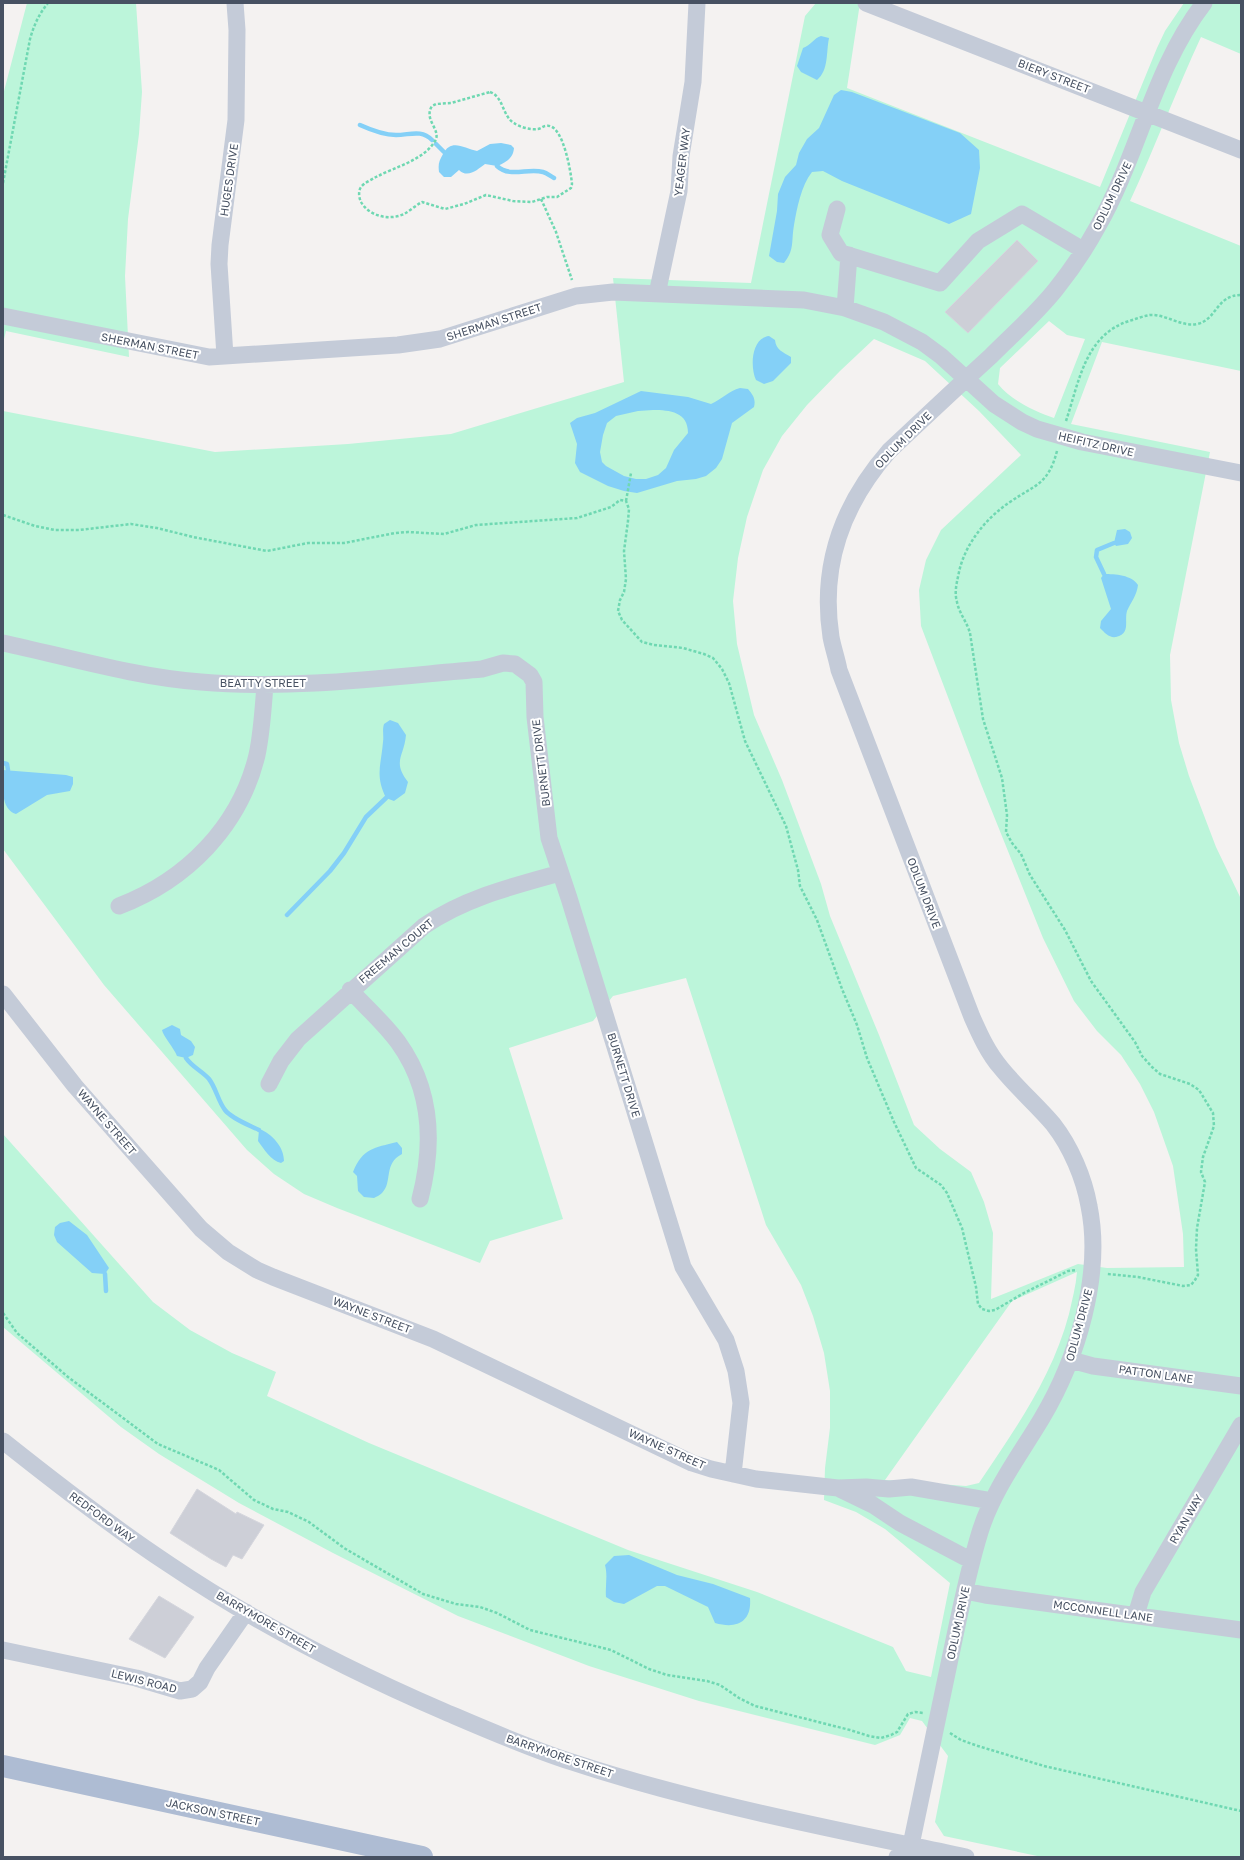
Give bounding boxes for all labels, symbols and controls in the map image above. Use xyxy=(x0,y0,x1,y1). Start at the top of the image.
street label: BIERY STREET xyxy=(1016,56,1092,95)
street label: YEAGER WAY xyxy=(671,127,692,197)
street label: HUGES DRIVE xyxy=(217,142,240,217)
street label: ODLUM DRIVE xyxy=(1089,159,1134,232)
street label: SHERMAN STREET xyxy=(445,300,543,343)
street label: SHERMAN STREET xyxy=(100,330,200,361)
street label: ODLUM DRIVE xyxy=(872,408,934,471)
street label: HEIFITZ DRIVE xyxy=(1057,428,1136,459)
street label: BEATTY STREET xyxy=(220,676,306,689)
street label: BURNETT DRIVE xyxy=(529,719,552,807)
street label: ODLUM DRIVE xyxy=(905,856,944,930)
street label: FREEMAN COURT xyxy=(356,916,436,986)
street label: BURNETT DRIVE xyxy=(605,1031,644,1119)
street label: WAYNE STREET xyxy=(75,1086,139,1157)
street label: ODLUM DRIVE xyxy=(1063,1287,1095,1363)
street label: WAYNE STREET xyxy=(331,1294,413,1335)
street label: PATTON LANE xyxy=(1118,1362,1194,1385)
street label: WAYNE STREET xyxy=(627,1426,708,1471)
street label: REDFORD WAY xyxy=(67,1489,138,1545)
street label: RYAN WAY xyxy=(1166,1492,1205,1546)
street label: ODLUM DRIVE xyxy=(943,1585,972,1661)
street label: BARRYMORE STREET xyxy=(214,1588,318,1655)
street label: MCCONNELL LANE xyxy=(1052,1597,1154,1624)
street label: LEWIS ROAD xyxy=(110,1666,179,1695)
street label: BARRYMORE STREET xyxy=(505,1731,616,1780)
street label: JACKSON STREET xyxy=(165,1795,261,1828)

